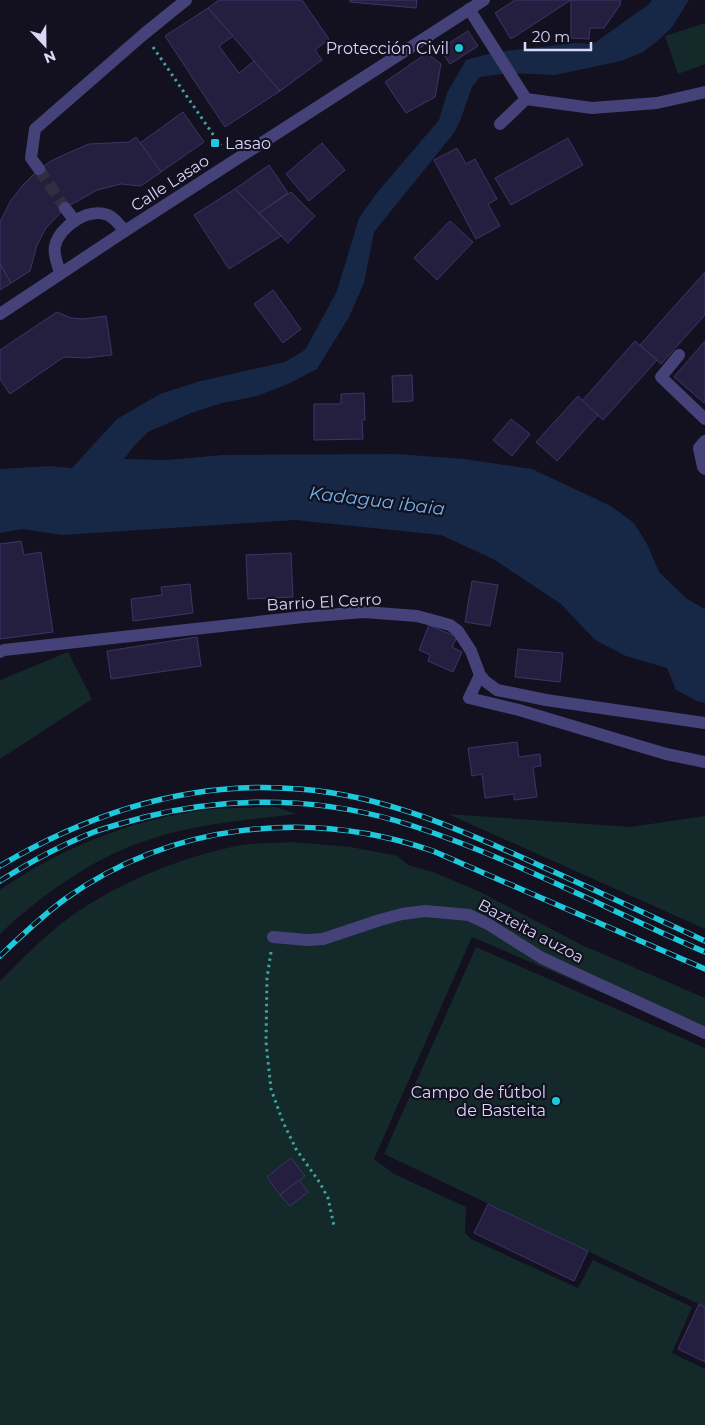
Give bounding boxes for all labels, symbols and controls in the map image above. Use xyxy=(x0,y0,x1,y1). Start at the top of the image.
north arrow xyxy=(20,20,70,70)
scale bar xyxy=(525,20,591,52)
text: 20 m xyxy=(532,27,570,46)
place label: Protección Civil xyxy=(326,39,449,58)
marker: Protección Civil xyxy=(453,42,465,54)
text: N xyxy=(41,47,58,68)
place label: Lasao xyxy=(225,134,271,153)
marker: Lasao xyxy=(209,137,221,149)
street label: Calle Lasao xyxy=(127,151,213,215)
water label: Kadagua ibaia xyxy=(308,482,446,520)
street label: Barrio El Cerro xyxy=(266,590,382,614)
street label: Bazteita auzoa xyxy=(475,895,587,967)
place label: Campo de fútbol de Basteita xyxy=(411,1083,546,1120)
marker: Campo de fútbol de Basteita xyxy=(550,1095,562,1107)

